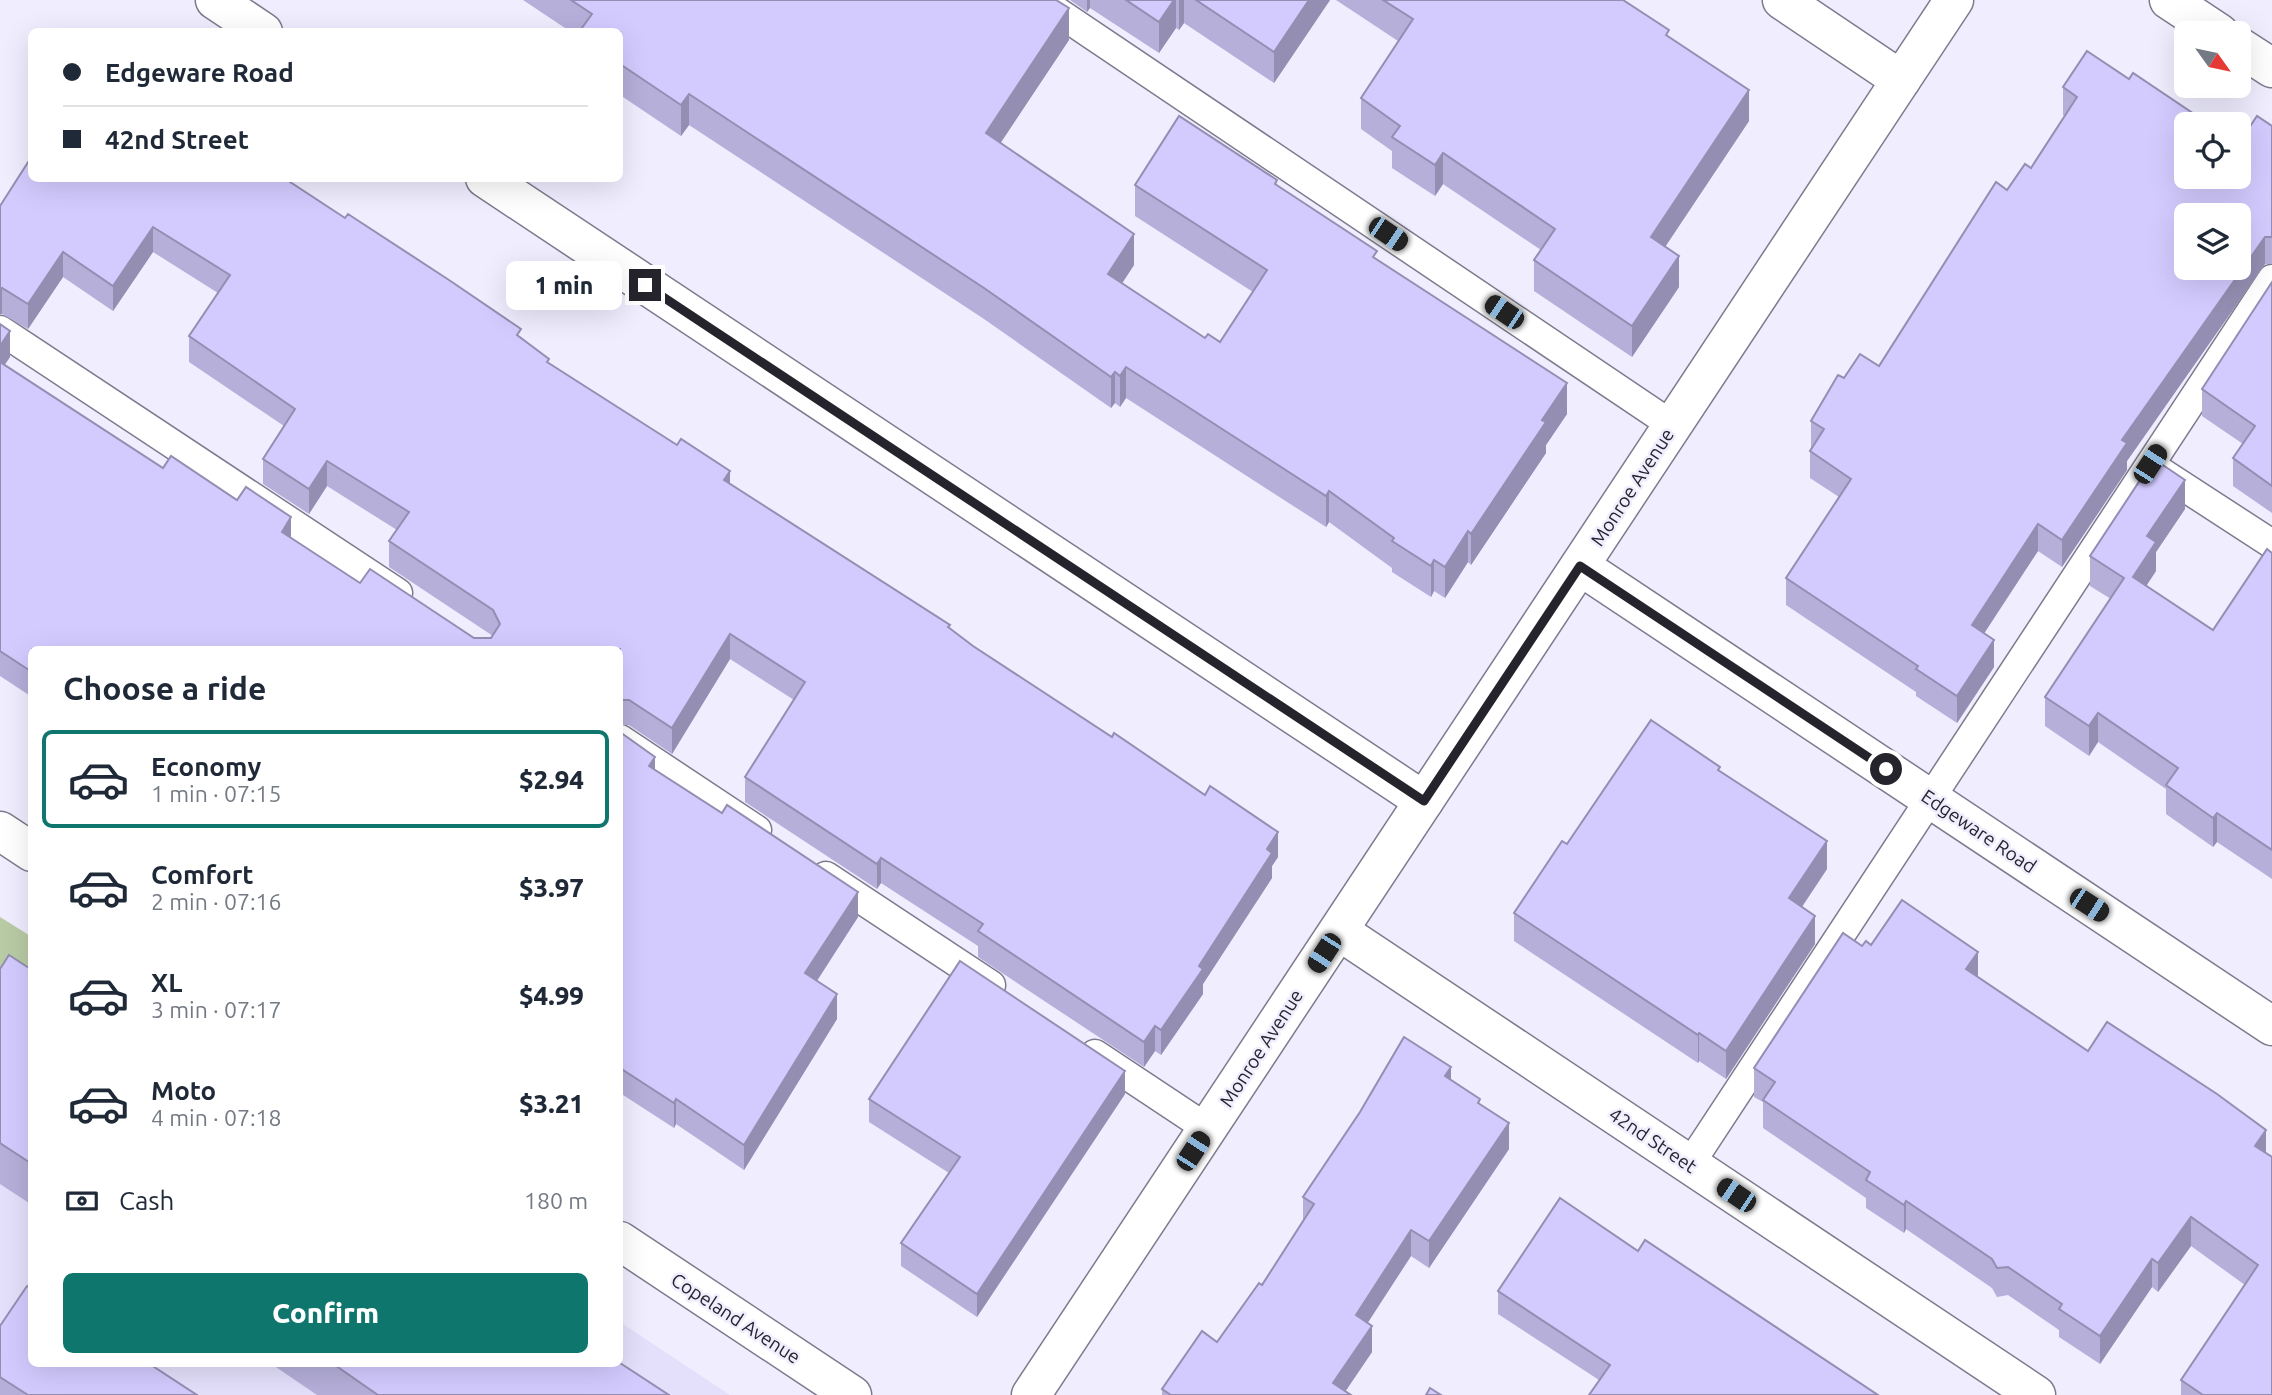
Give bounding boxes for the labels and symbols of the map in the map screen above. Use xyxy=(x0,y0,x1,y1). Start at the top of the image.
north arrow xyxy=(2174,21,2250,98)
car xyxy=(1365,214,1412,254)
callout: 1 min xyxy=(505,260,620,310)
route end xyxy=(629,269,661,301)
car xyxy=(1481,292,1528,332)
street label: Monroe Avenue xyxy=(1586,424,1678,550)
car xyxy=(2130,441,2171,487)
route start xyxy=(1870,753,1902,785)
street label: Edgeware Road xyxy=(1918,785,2040,877)
car xyxy=(2066,885,2113,925)
car xyxy=(1304,930,1345,976)
street label: Monroe Avenue xyxy=(1215,985,1307,1111)
street label: 42nd Street xyxy=(1605,1103,1701,1178)
car xyxy=(1173,1128,1214,1174)
car xyxy=(1713,1175,1760,1215)
street label: Copeland Avenue xyxy=(667,1268,805,1368)

